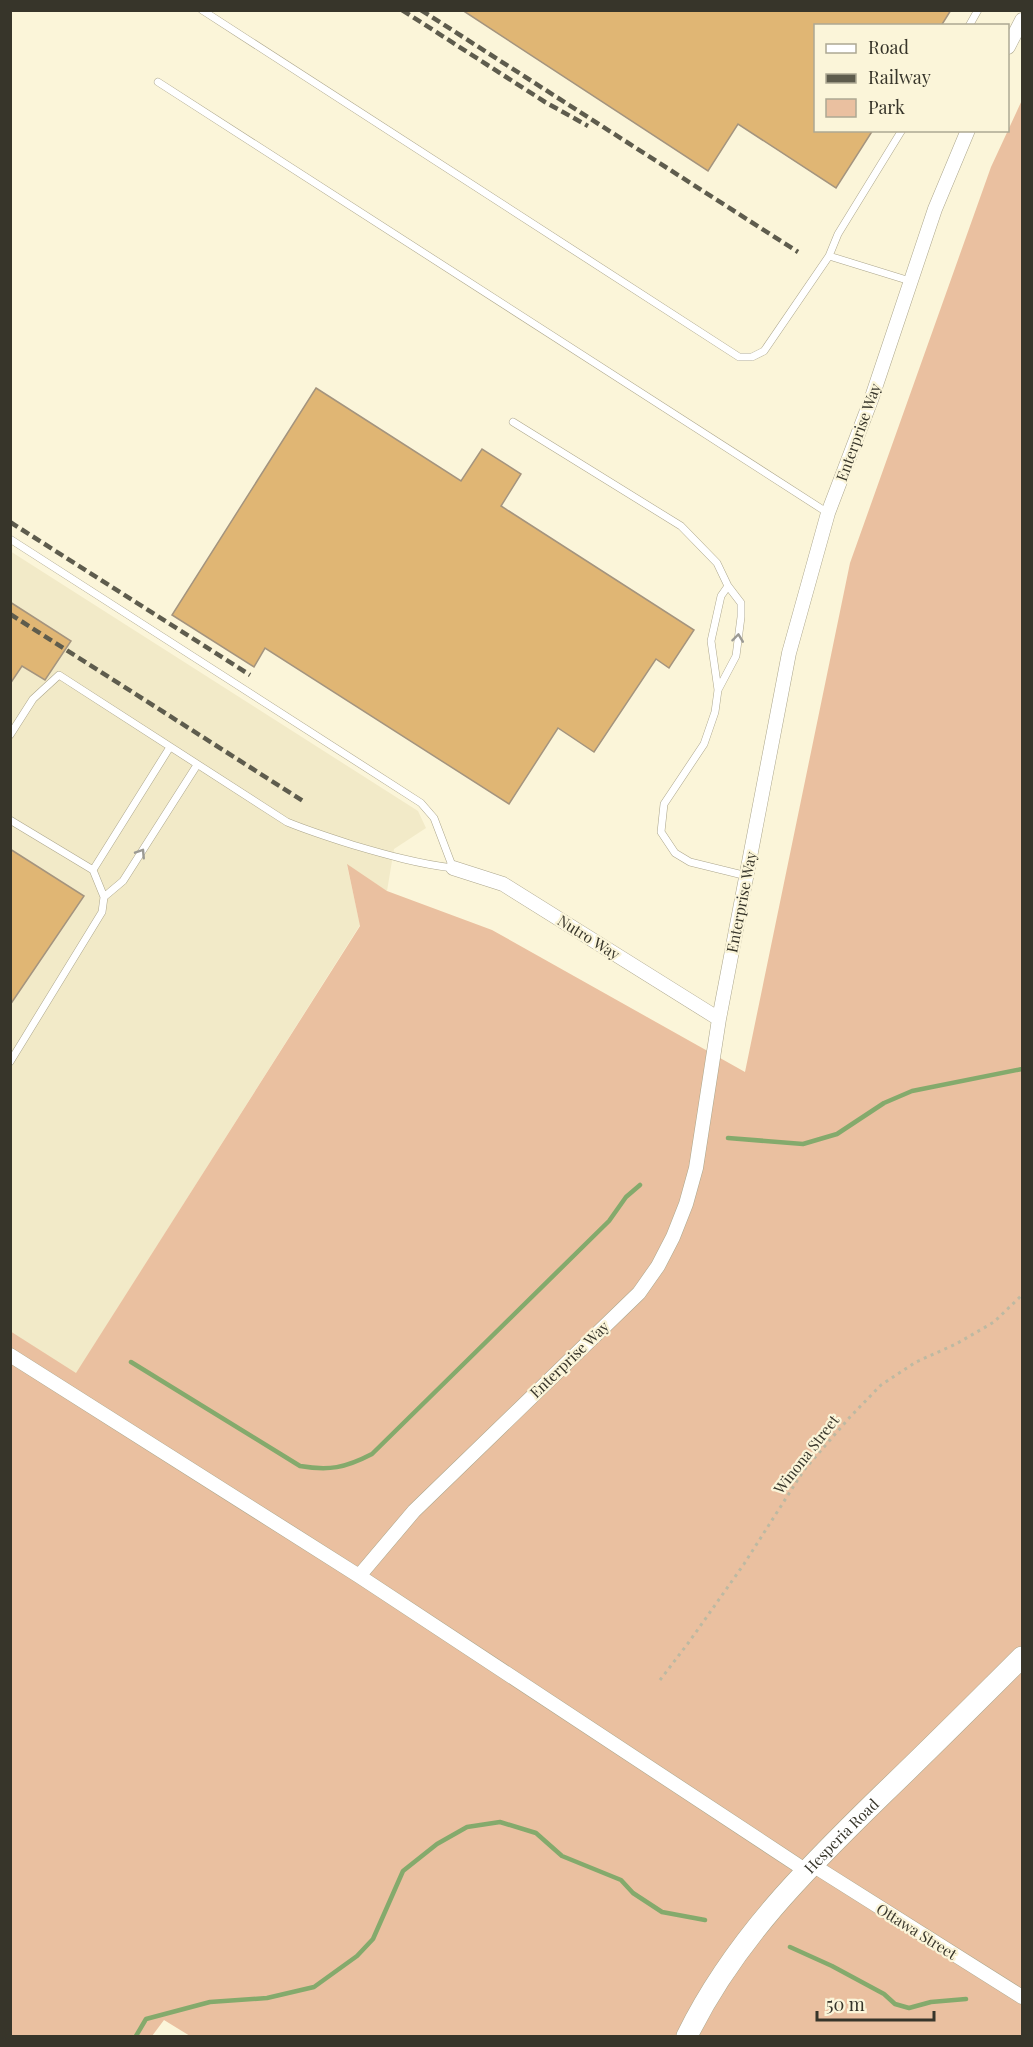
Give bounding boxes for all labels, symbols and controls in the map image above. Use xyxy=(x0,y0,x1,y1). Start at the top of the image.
legend xyxy=(814,24,1009,132)
text: Road xyxy=(868,35,909,59)
text: Railway xyxy=(868,65,931,89)
text: Park xyxy=(868,95,905,119)
street label: Enterprise Way xyxy=(831,380,885,484)
one-way arrow xyxy=(732,633,744,642)
one-way arrow xyxy=(134,848,145,859)
street label: Enterprise Way xyxy=(721,849,761,954)
street label: Nutro Way xyxy=(554,910,624,964)
street label: Enterprise Way xyxy=(525,1316,613,1402)
street label: Winona Street xyxy=(768,1410,844,1498)
street label: Hesperia Road xyxy=(799,1794,883,1877)
street label: Ottawa Street xyxy=(873,1898,962,1964)
scale bar xyxy=(817,1984,934,2022)
text: 50 m xyxy=(826,1992,865,2016)

